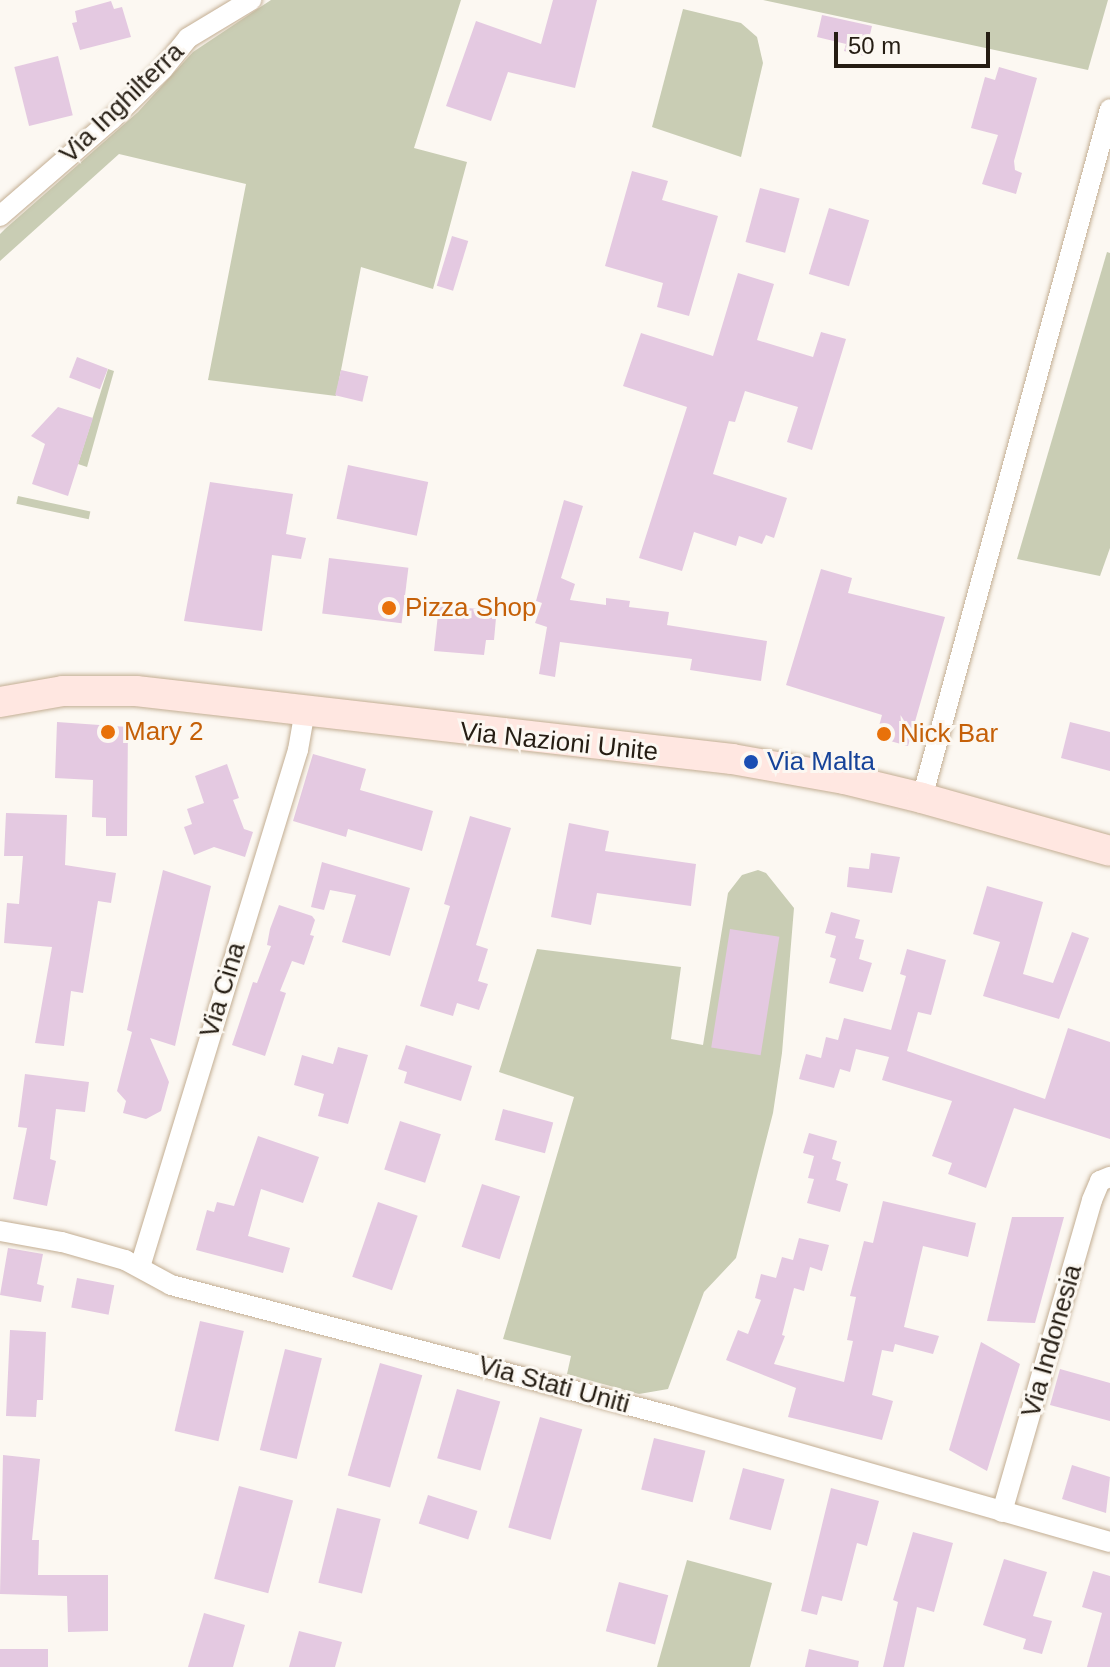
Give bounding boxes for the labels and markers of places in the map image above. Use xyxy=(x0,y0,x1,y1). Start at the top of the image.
place label: Pizza Shop xyxy=(405,592,537,624)
marker: Pizza Shop xyxy=(380,599,398,617)
place label: Mary 2 xyxy=(124,716,203,748)
place label: Nick Bar xyxy=(900,718,998,750)
marker: Mary 2 xyxy=(99,723,117,741)
marker: Nick Bar xyxy=(875,725,893,743)
place label: Via Malta xyxy=(767,746,875,778)
marker: Via Malta xyxy=(742,753,760,771)

